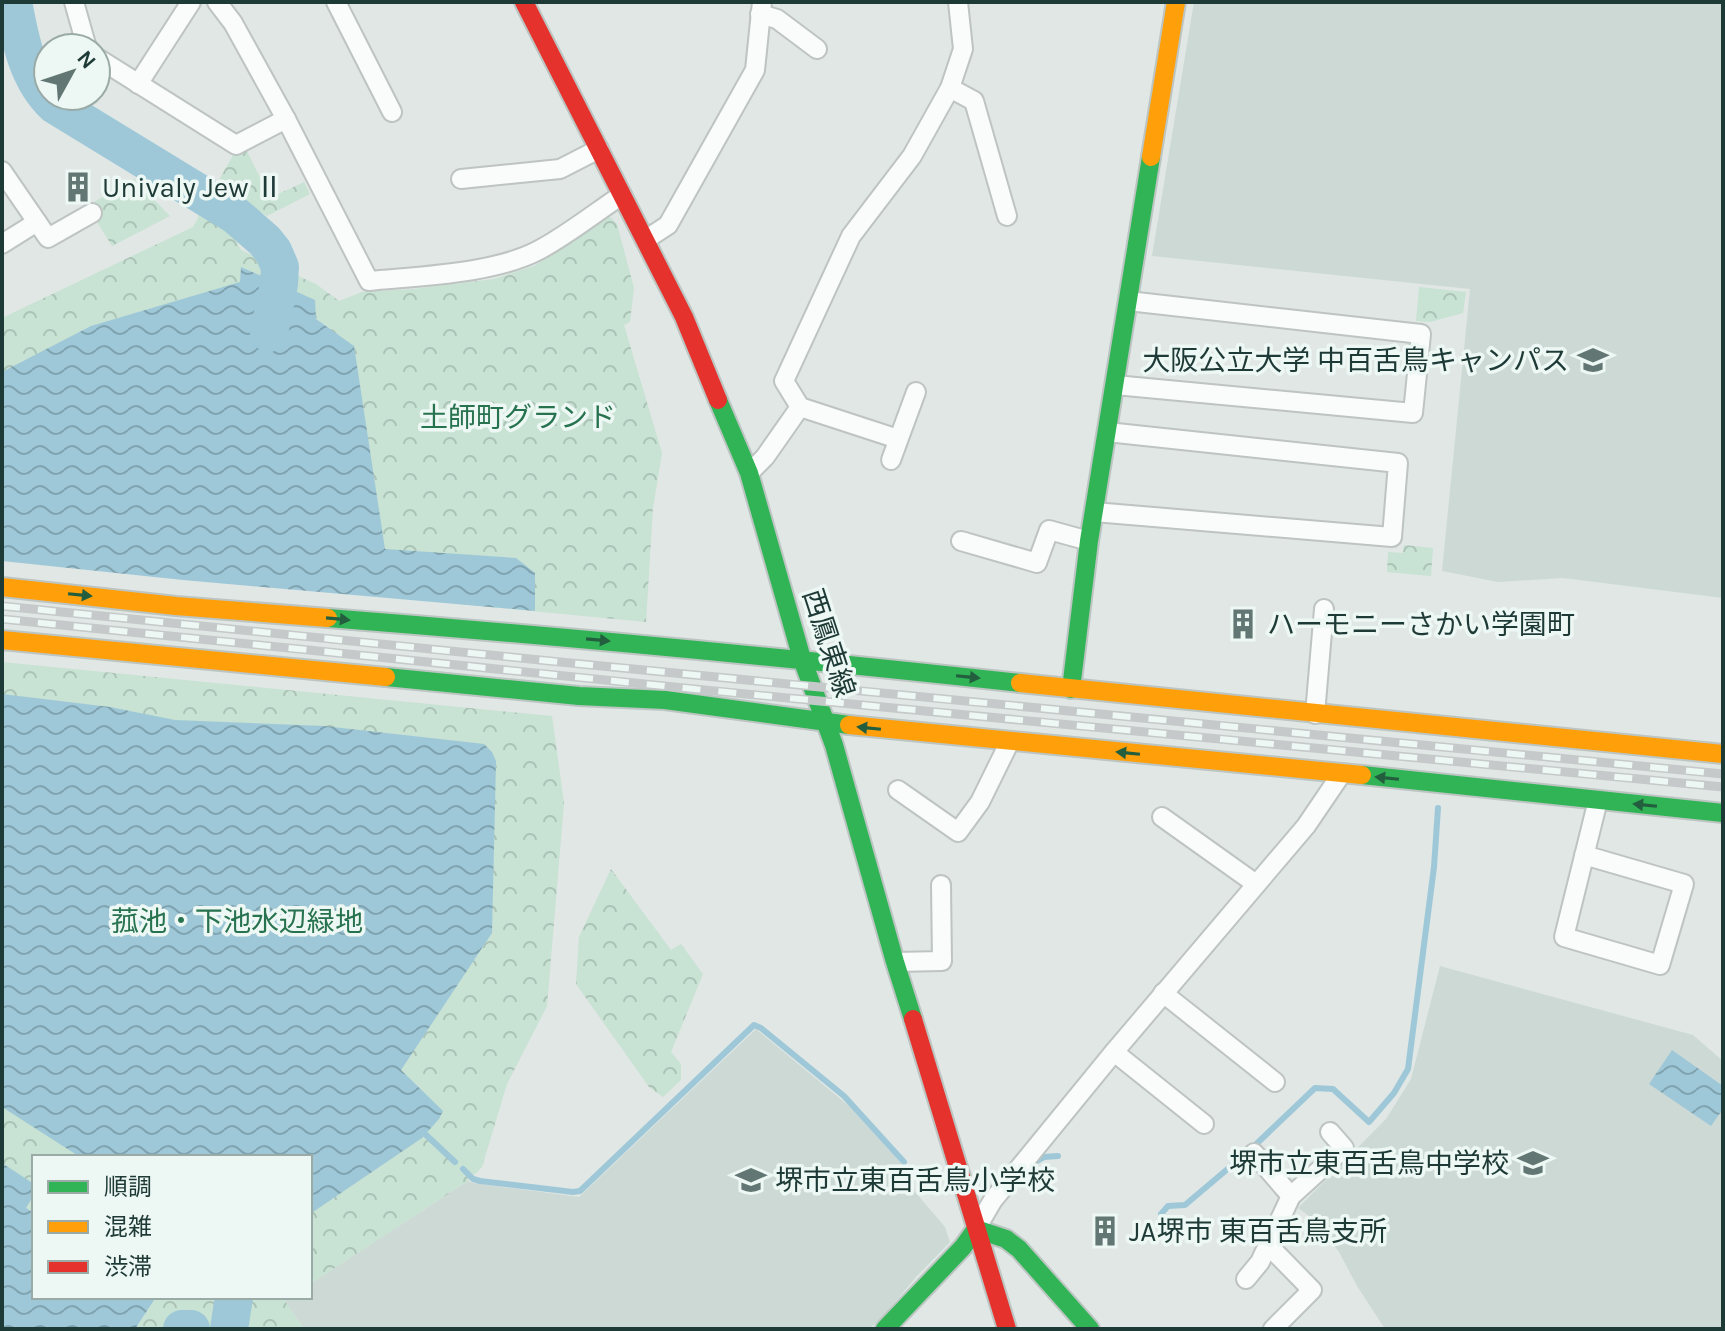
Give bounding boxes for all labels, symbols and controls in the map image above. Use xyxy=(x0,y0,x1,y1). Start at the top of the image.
north arrow xyxy=(32,32,112,112)
text: N xyxy=(72,45,102,74)
building icon: Univaly Jew Ⅱ xyxy=(61,170,95,204)
place label: Univaly Jew Ⅱ xyxy=(102,171,283,204)
school or university icon: 大阪公立大学 中百舌鳥キャンパス xyxy=(1576,343,1610,377)
place label: 大阪公立大学 中百舌鳥キャンパス xyxy=(1142,344,1569,377)
park label: 土師町グランド xyxy=(420,401,616,434)
street label: 西鳳東線 xyxy=(796,585,862,701)
one-way arrow xyxy=(67,589,92,602)
building icon: ハーモニーさかい学園町 xyxy=(1226,607,1260,641)
place label: ハーモニーさかい学園町 xyxy=(1267,608,1575,641)
one-way arrow xyxy=(326,613,351,626)
one-way arrow xyxy=(586,634,611,647)
one-way arrow xyxy=(956,671,981,684)
one-way arrow xyxy=(856,721,881,734)
one-way arrow xyxy=(1115,746,1140,759)
one-way arrow xyxy=(1374,771,1399,784)
one-way arrow xyxy=(1633,798,1658,811)
park label: 菰池・下池水辺緑地 xyxy=(111,905,363,938)
school or university icon: 堺市立東百舌鳥中学校 xyxy=(1516,1146,1550,1180)
place label: 堺市立東百舌鳥中学校 xyxy=(1229,1147,1509,1180)
legend xyxy=(32,1155,312,1299)
school or university icon: 堺市立東百舌鳥小学校 xyxy=(734,1163,768,1197)
place label: 堺市立東百舌鳥小学校 xyxy=(775,1164,1055,1197)
text: 順調 xyxy=(104,1173,152,1201)
text: 混雑 xyxy=(104,1213,152,1241)
building icon: JA堺市 東百舌鳥支所 xyxy=(1088,1214,1122,1248)
place label: JA堺市 東百舌鳥支所 xyxy=(1129,1215,1387,1248)
text: 渋滞 xyxy=(104,1253,152,1281)

